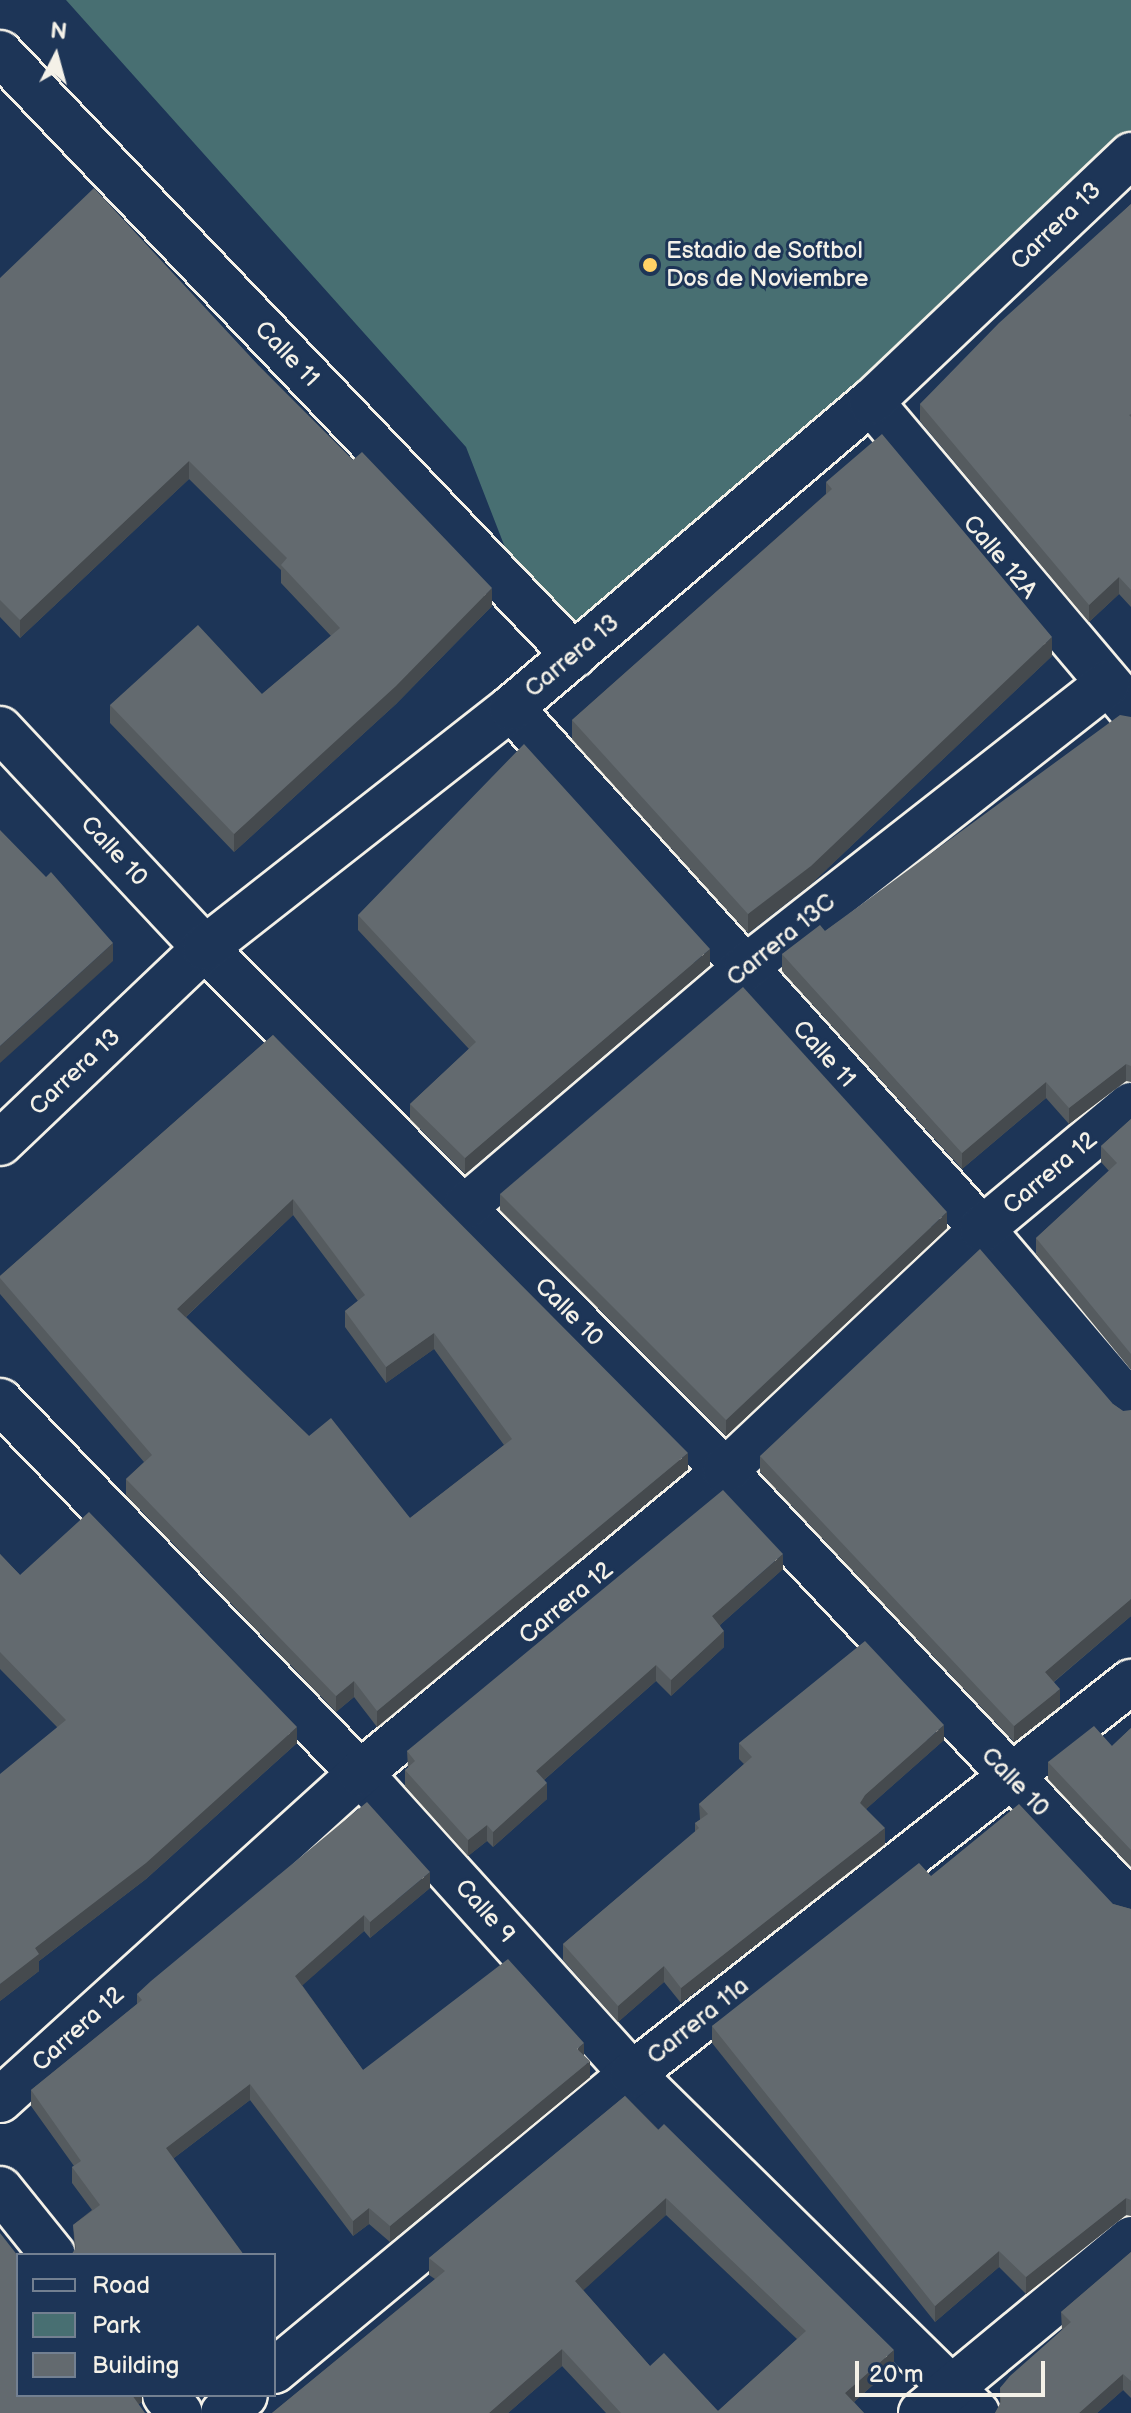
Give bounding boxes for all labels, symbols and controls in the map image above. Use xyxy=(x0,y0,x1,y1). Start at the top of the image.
north arrow xyxy=(16,16,96,96)
text: N xyxy=(49,17,68,46)
street label: Carrera 13 xyxy=(1005,176,1107,276)
place label: Estadio de Softbol Dos de Noviembre xyxy=(666,237,869,293)
marker: Estadio de Softbol Dos de Noviembre xyxy=(641,256,659,274)
street label: Calle 11 xyxy=(249,315,325,393)
street label: Calle 12A xyxy=(957,509,1043,605)
street label: Carrera 13 xyxy=(519,608,625,704)
street label: Calle 10 xyxy=(74,810,154,892)
street label: Carrera 13C xyxy=(721,888,841,992)
street label: Calle 11 xyxy=(786,1014,862,1094)
street label: Carrera 13 xyxy=(23,1023,127,1121)
street label: Carrera 12 xyxy=(997,1126,1103,1220)
street label: Calle 10 xyxy=(529,1272,609,1352)
street label: Carrera 12 xyxy=(513,1556,619,1650)
street label: Calle 10 xyxy=(975,1741,1055,1823)
street label: Calle 9 xyxy=(449,1873,521,1949)
street label: Carrera 11a xyxy=(641,1971,755,2071)
street label: Carrera 12 xyxy=(26,1980,130,2078)
legend xyxy=(16,2253,276,2397)
text: Road xyxy=(92,2271,150,2300)
text: Park xyxy=(92,2311,140,2340)
scale bar xyxy=(859,2345,1049,2395)
text: Building xyxy=(92,2351,179,2380)
text: 20 m xyxy=(869,2360,924,2389)

